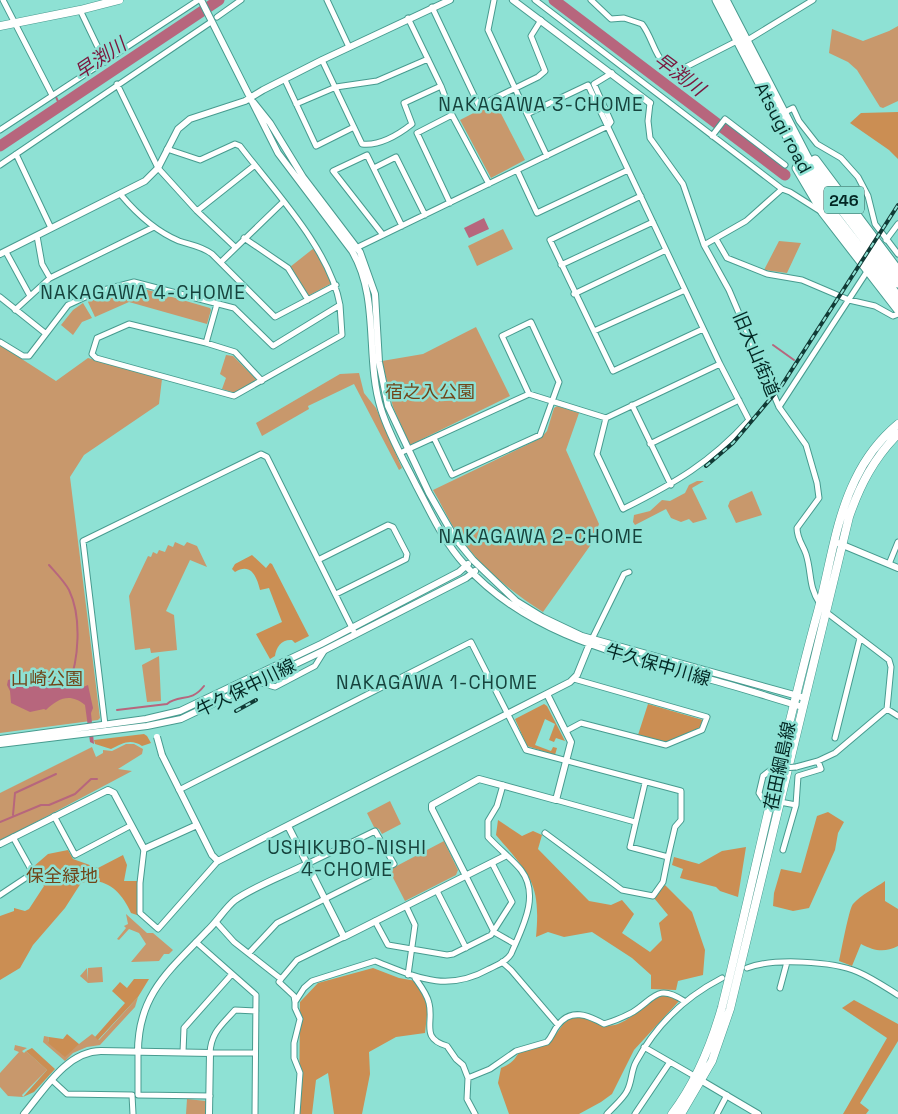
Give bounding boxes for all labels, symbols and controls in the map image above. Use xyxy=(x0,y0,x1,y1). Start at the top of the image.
water label: 早渕川 xyxy=(70,31,133,85)
water label: 早渕川 xyxy=(649,47,712,103)
street label: Atsugi road xyxy=(750,78,817,177)
district label: NAKAGAWA 3-CHOME xyxy=(438,92,644,117)
road number: 246 xyxy=(824,186,864,214)
district label: NAKAGAWA 4-CHOME xyxy=(40,280,246,305)
street label: 旧大山街道 xyxy=(728,308,785,400)
park label: 宿之入公園 xyxy=(385,380,475,403)
district label: NAKAGAWA 2-CHOME xyxy=(438,524,644,549)
street label: 牛久保中川線 xyxy=(603,639,713,690)
street label: 牛久保中川線 xyxy=(192,654,299,722)
park label: 山崎公園 xyxy=(11,667,83,690)
district label: NAKAGAWA 1-CHOME xyxy=(336,670,538,695)
street label: 荏田綱島線 xyxy=(759,719,800,812)
district label: USHIKUBO-NISHI 4-CHOME xyxy=(267,835,427,882)
park label: 保全緑地 xyxy=(26,864,98,887)

